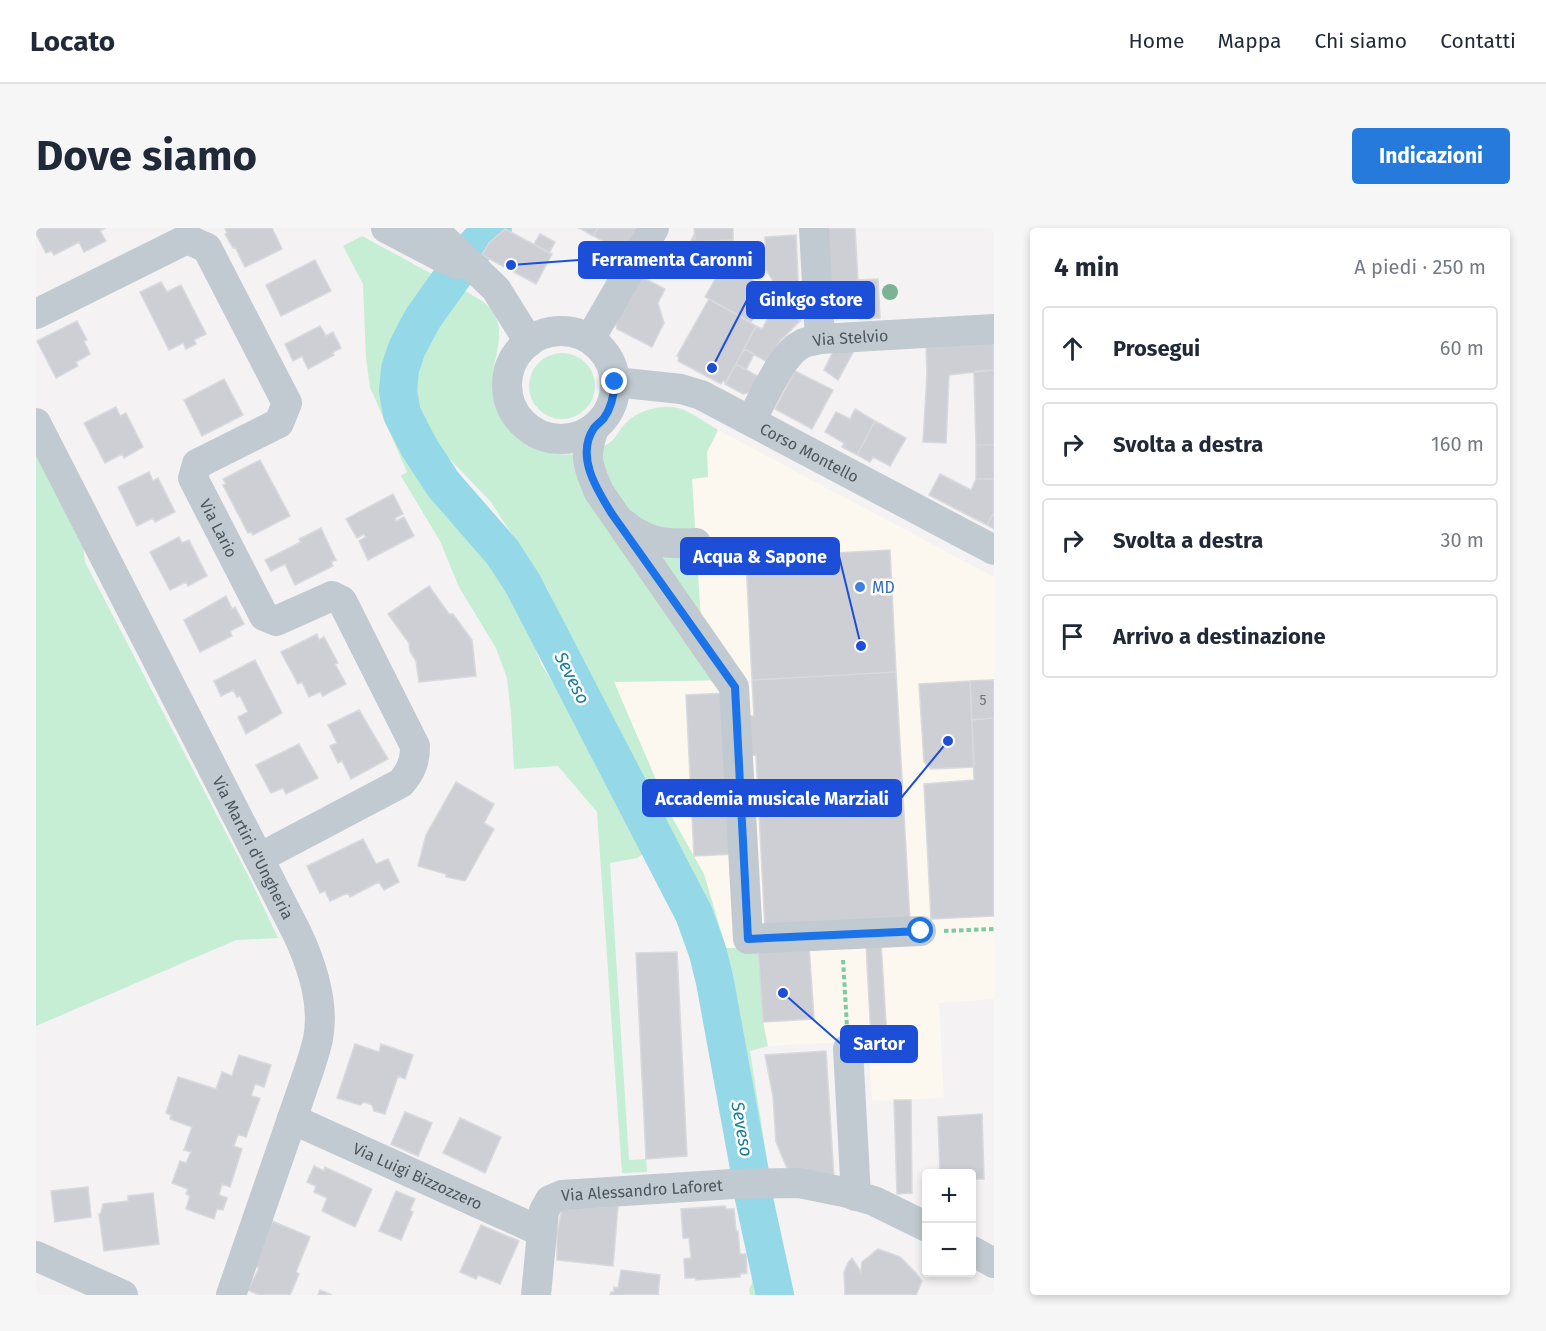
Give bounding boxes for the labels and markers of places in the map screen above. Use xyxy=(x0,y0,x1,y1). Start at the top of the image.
callout: Ferramenta Caronni xyxy=(579,242,764,278)
callout: Ginkgo store xyxy=(747,282,874,318)
callout: Acqua & Sapone xyxy=(681,538,839,574)
place label: MD xyxy=(872,578,895,597)
marker: MD xyxy=(853,580,867,594)
callout: Accademia musicale Marziali xyxy=(643,780,901,816)
callout: Sartor xyxy=(841,1026,917,1062)

